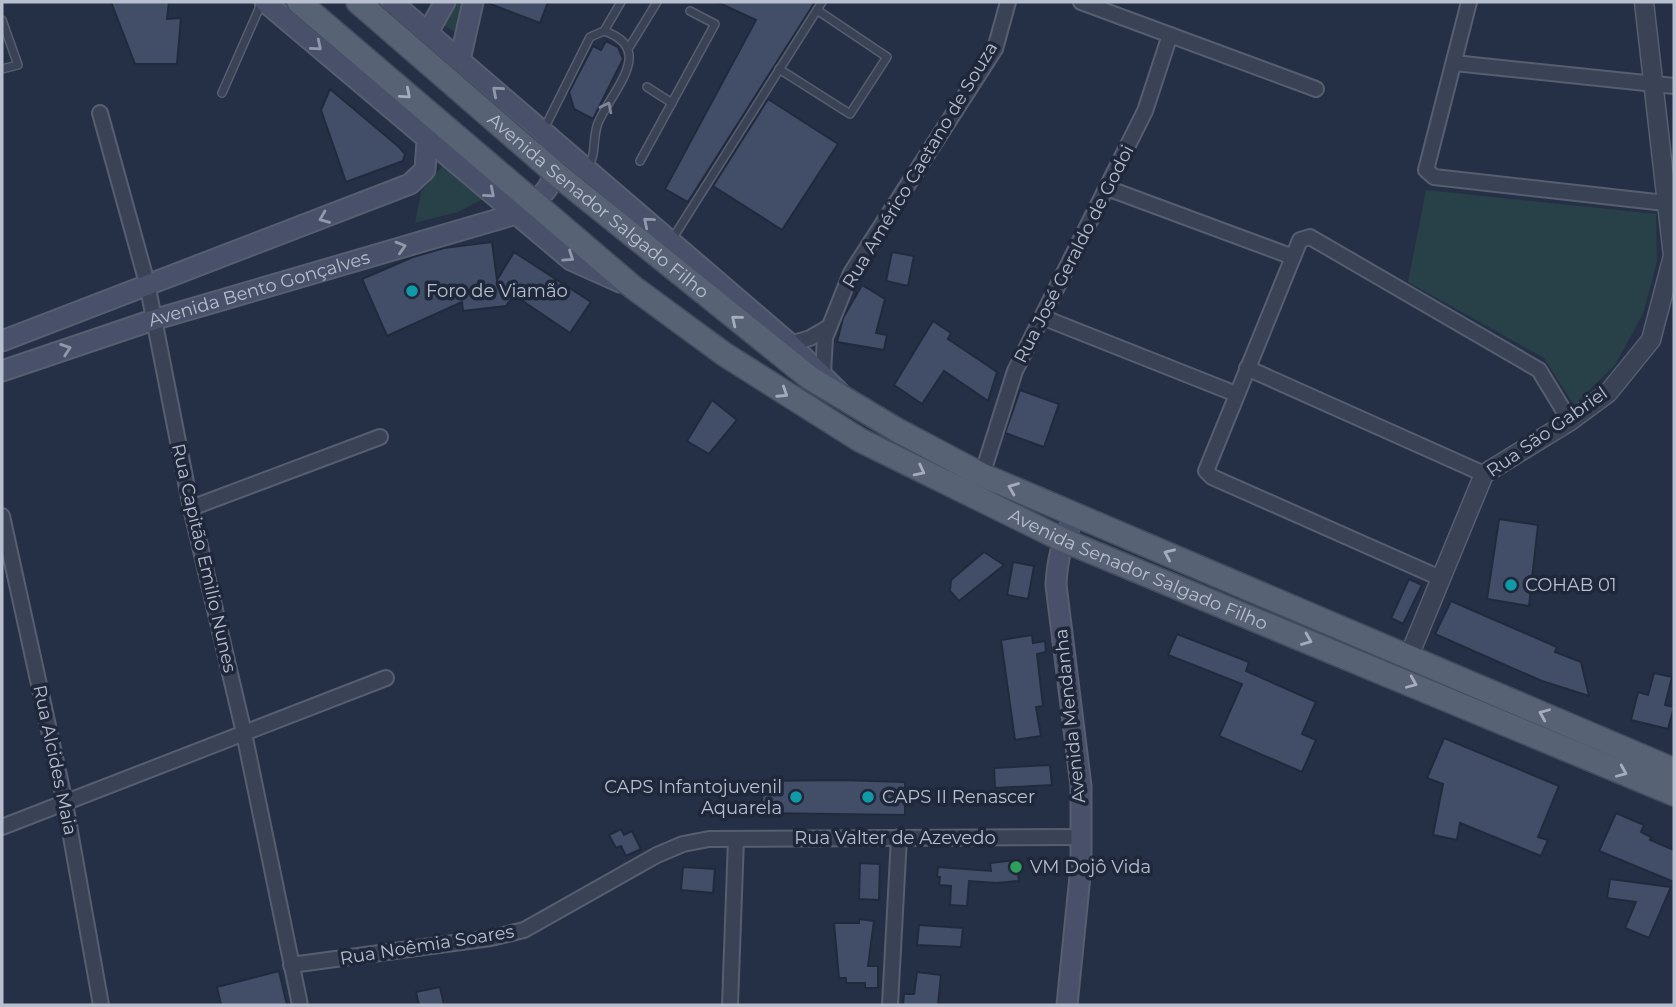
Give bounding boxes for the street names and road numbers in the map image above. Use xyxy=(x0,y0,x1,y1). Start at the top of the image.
street label: Rua Américo Caetano de Souza xyxy=(838,38,1002,292)
street label: Avenida Senador Salgado Filho xyxy=(483,108,713,303)
street label: Rua José Geraldo de Godoi xyxy=(1009,141,1139,367)
street label: Avenida Bento Gonçalves xyxy=(146,246,372,332)
street label: Rua São Gabriel xyxy=(1482,382,1612,482)
street label: Rua Capitão Emilio Nunes xyxy=(167,441,241,675)
street label: Avenida Senador Salgado Filho xyxy=(1005,504,1271,635)
street label: Avenida Mendanha xyxy=(1050,628,1090,804)
street label: Rua Alcides Maia xyxy=(28,683,82,837)
street label: Rua Valter de Azevedo xyxy=(794,827,996,849)
street label: Rua Noêmia Soares xyxy=(338,920,516,970)

